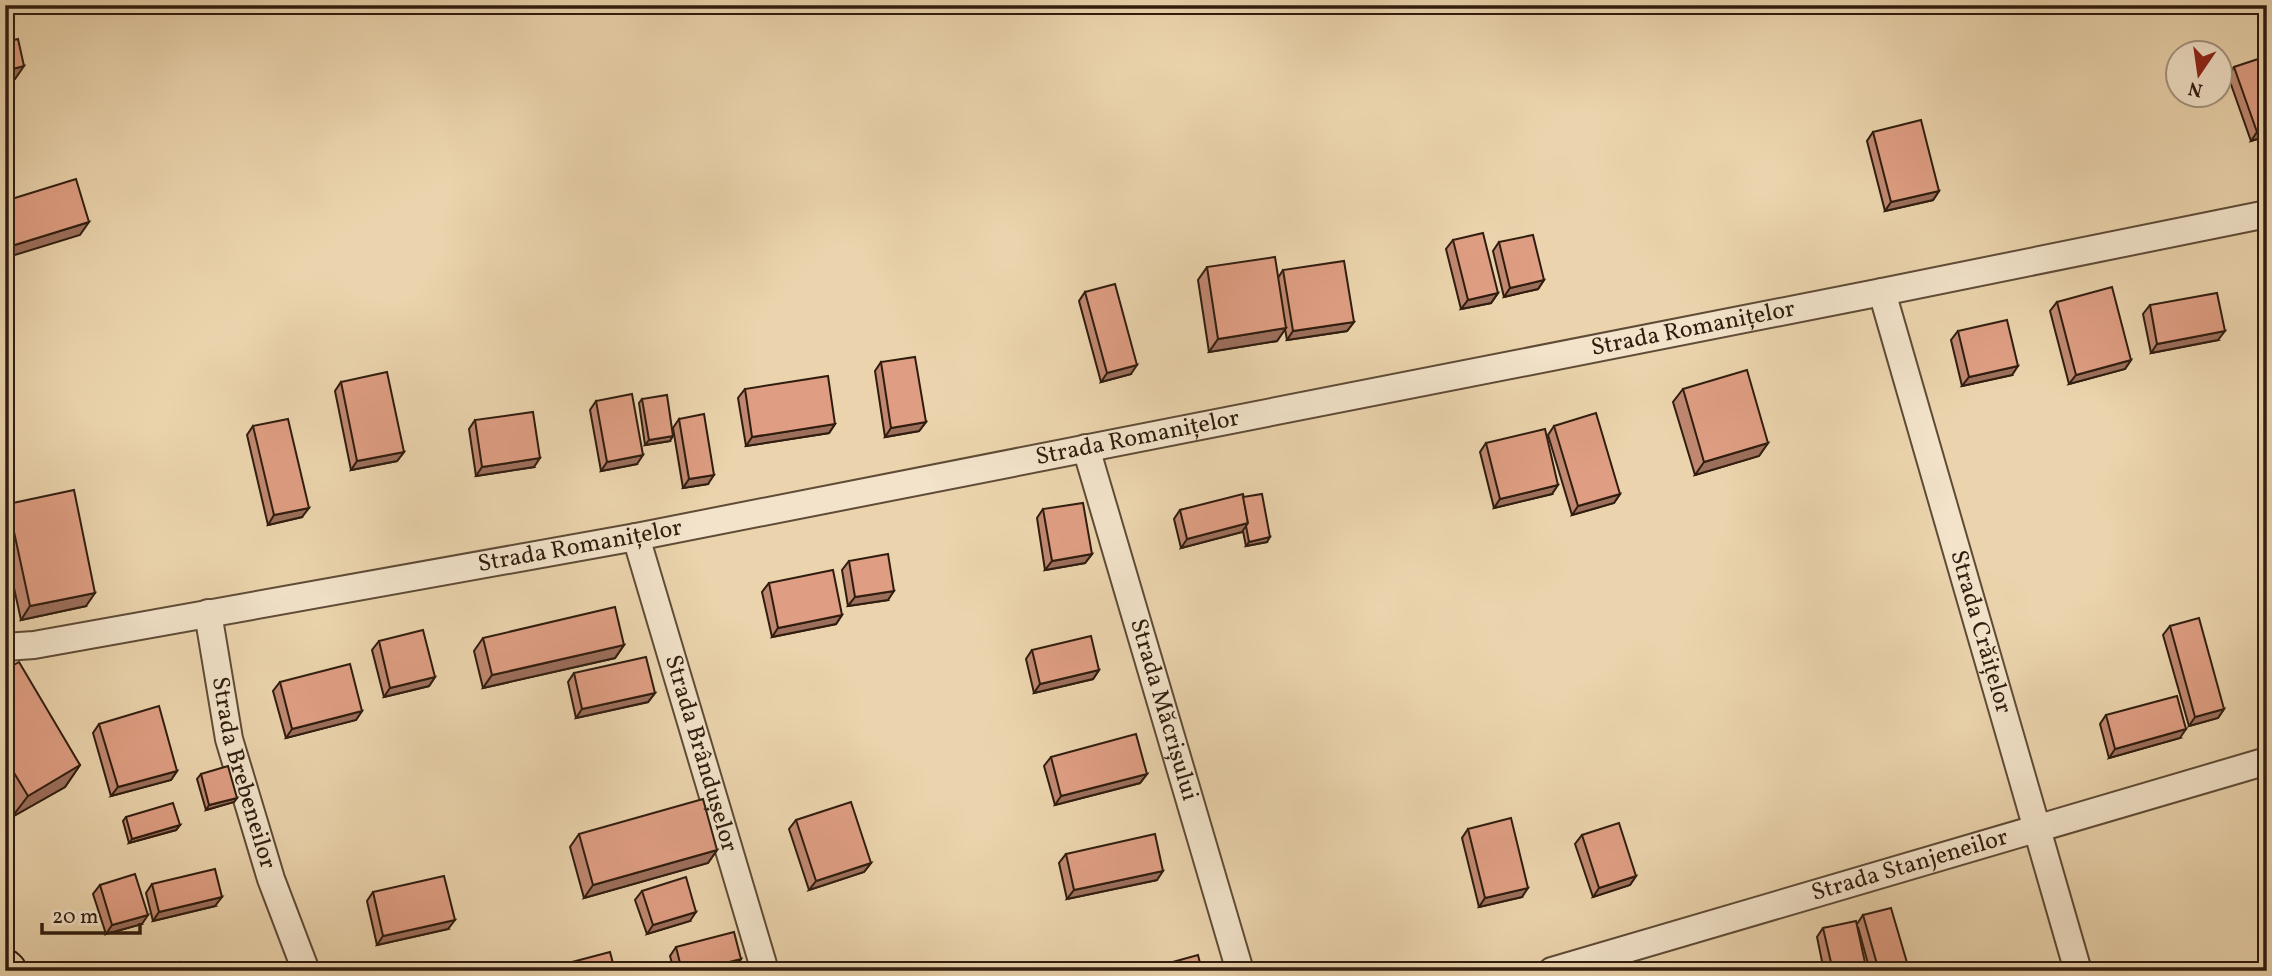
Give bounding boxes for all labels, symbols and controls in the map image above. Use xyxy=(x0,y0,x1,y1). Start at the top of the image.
north arrow xyxy=(2164,38,2234,108)
text: N xyxy=(2186,74,2205,103)
street label: Strada Romanițelor xyxy=(1588,292,1798,366)
street label: Strada Romanițelor xyxy=(1033,402,1243,475)
street label: Strada Romanițelor xyxy=(475,511,685,582)
street label: Strada Crăițelor xyxy=(1940,546,2020,718)
street label: Strada Măcrișului xyxy=(1120,615,1206,805)
street label: Strada Brândușelor xyxy=(655,651,746,856)
street label: Strada Brebeneilor xyxy=(202,674,284,873)
street label: Strada Stanjeneilor xyxy=(1808,821,2012,911)
scale bar xyxy=(42,892,140,936)
text: 20 m xyxy=(52,903,98,932)

